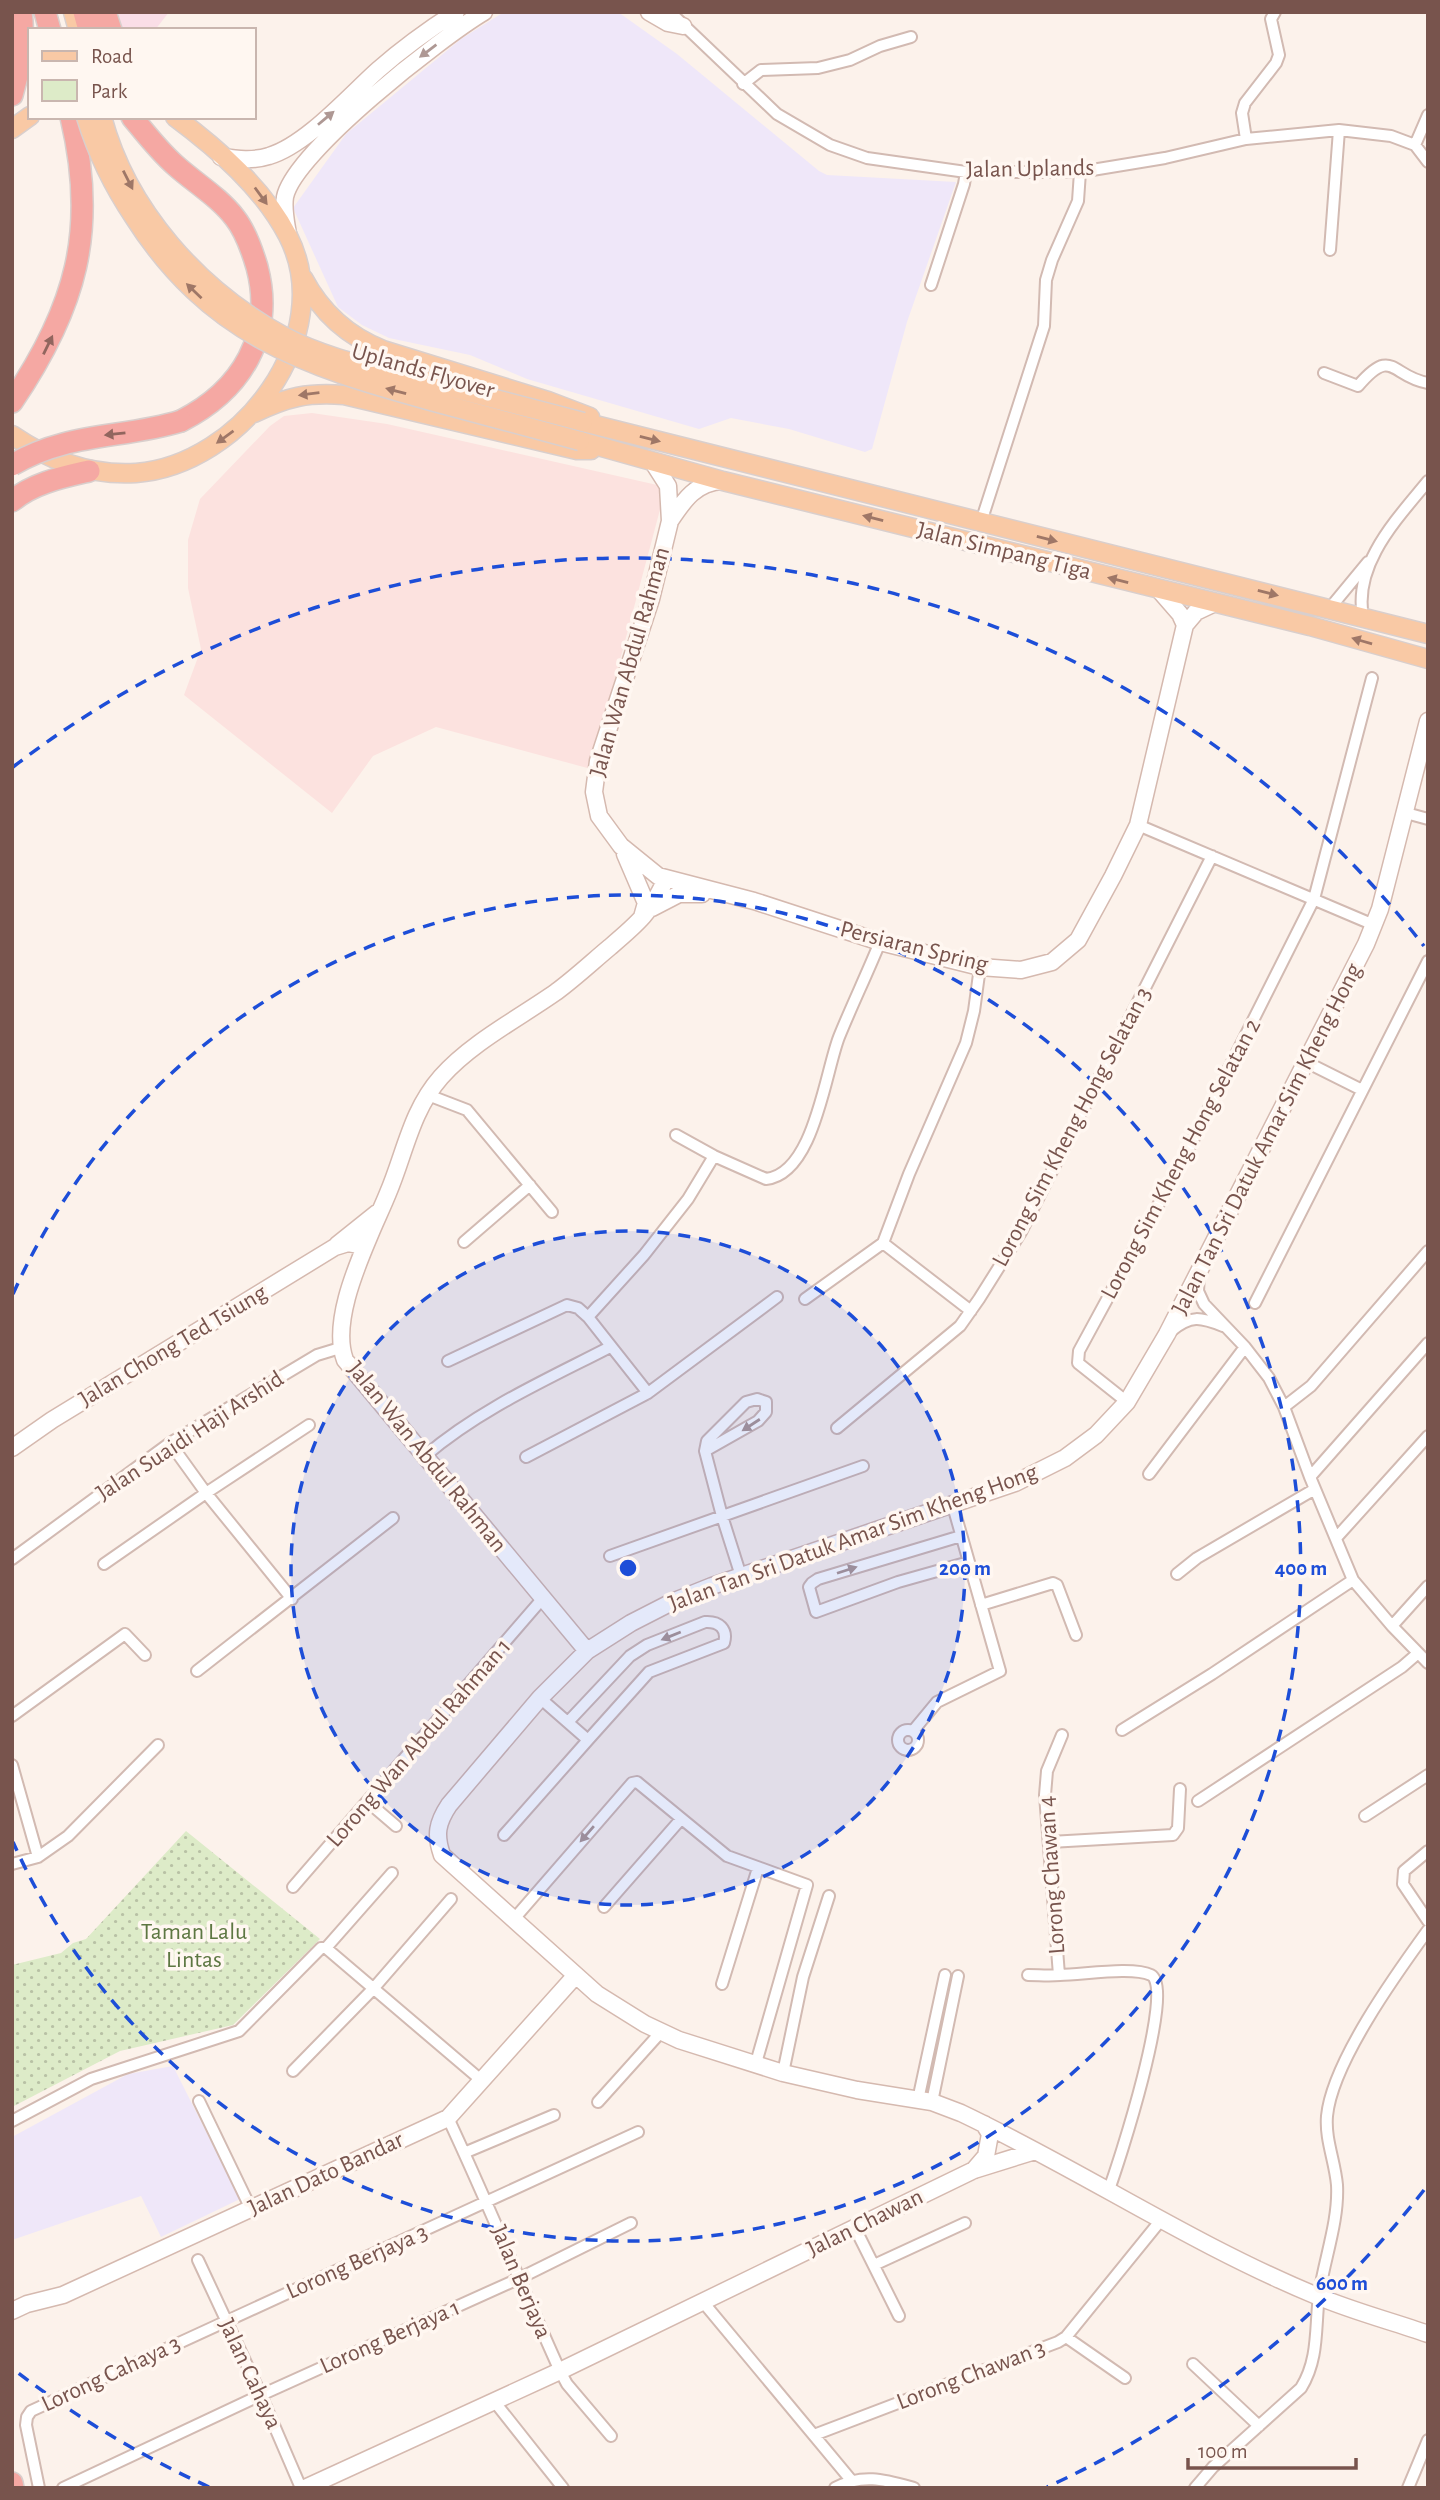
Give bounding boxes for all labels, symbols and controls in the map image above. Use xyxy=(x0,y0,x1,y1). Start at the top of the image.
legend xyxy=(28,28,256,119)
one-way arrow xyxy=(420,44,438,59)
text: Road xyxy=(91,46,133,67)
text: Park xyxy=(91,81,128,102)
one-way arrow xyxy=(318,111,335,126)
street label: Jalan Uplands xyxy=(966,156,1094,182)
one-way arrow xyxy=(123,170,134,190)
one-way arrow xyxy=(254,187,268,205)
one-way arrow xyxy=(186,284,203,300)
one-way arrow xyxy=(42,334,54,354)
street label: Uplands Flyover xyxy=(349,339,497,403)
one-way arrow xyxy=(385,386,406,396)
one-way arrow xyxy=(297,389,319,400)
one-way arrow xyxy=(103,429,125,440)
one-way arrow xyxy=(216,430,234,445)
one-way arrow xyxy=(639,434,661,445)
one-way arrow xyxy=(862,512,884,523)
street label: Jalan Simpang Tiga xyxy=(914,518,1094,584)
one-way arrow xyxy=(1036,534,1058,545)
street label: Jalan Wan Abdul Rahman xyxy=(586,544,674,780)
one-way arrow xyxy=(1107,574,1129,585)
one-way arrow xyxy=(1257,588,1279,599)
one-way arrow xyxy=(1351,635,1373,646)
street label: Persiaran Spring xyxy=(838,917,991,977)
street label: Jalan Tan Sri Datuk Amar Sim Kheng Hong xyxy=(1168,959,1366,1318)
street label: Lorong Sim Kheng Hong Selatan 3 xyxy=(988,983,1156,1271)
street label: Lorong Sim Kheng Hong Selatan 2 xyxy=(1097,1015,1265,1303)
street label: Jalan Chong Ted Tsiung xyxy=(75,1280,271,1411)
street label: Jalan Wan Abdul Rahman xyxy=(343,1357,511,1557)
street label: Jalan Suaidi Haji Arshid xyxy=(92,1367,288,1505)
one-way arrow xyxy=(741,1418,761,1431)
street label: Jalan Tan Sri Datuk Amar Sim Kheng Hong xyxy=(665,1460,1041,1616)
centre of rings xyxy=(616,1556,640,1580)
text: 200 m xyxy=(939,1558,991,1579)
text: 400 m xyxy=(1275,1558,1327,1579)
one-way arrow xyxy=(837,1564,858,1574)
one-way arrow xyxy=(660,1630,681,1641)
street label: Lorong Wan Abdul Rahman 1 xyxy=(322,1634,516,1852)
street label: Lorong Chawan 4 xyxy=(1034,1795,1070,1955)
one-way arrow xyxy=(580,1826,595,1843)
park label: Taman Lalu Lintas xyxy=(141,1920,247,1972)
street label: Jalan Dato Bandar xyxy=(245,2128,407,2220)
street label: Jalan Chawan xyxy=(803,2185,927,2261)
street label: Lorong Berjaya 3 xyxy=(283,2220,431,2304)
street label: Jalan Berjaya xyxy=(486,2222,556,2342)
text: 600 m xyxy=(1316,2273,1368,2294)
street label: Lorong Berjaya 1 xyxy=(316,2295,464,2379)
street label: Jalan Cahaya xyxy=(214,2315,286,2433)
street label: Lorong Cahaya 3 xyxy=(38,2331,184,2417)
street label: Lorong Chawan 3 xyxy=(893,2336,1049,2414)
scale bar xyxy=(1188,2426,1356,2470)
text: 100 m xyxy=(1198,2441,1248,2462)

